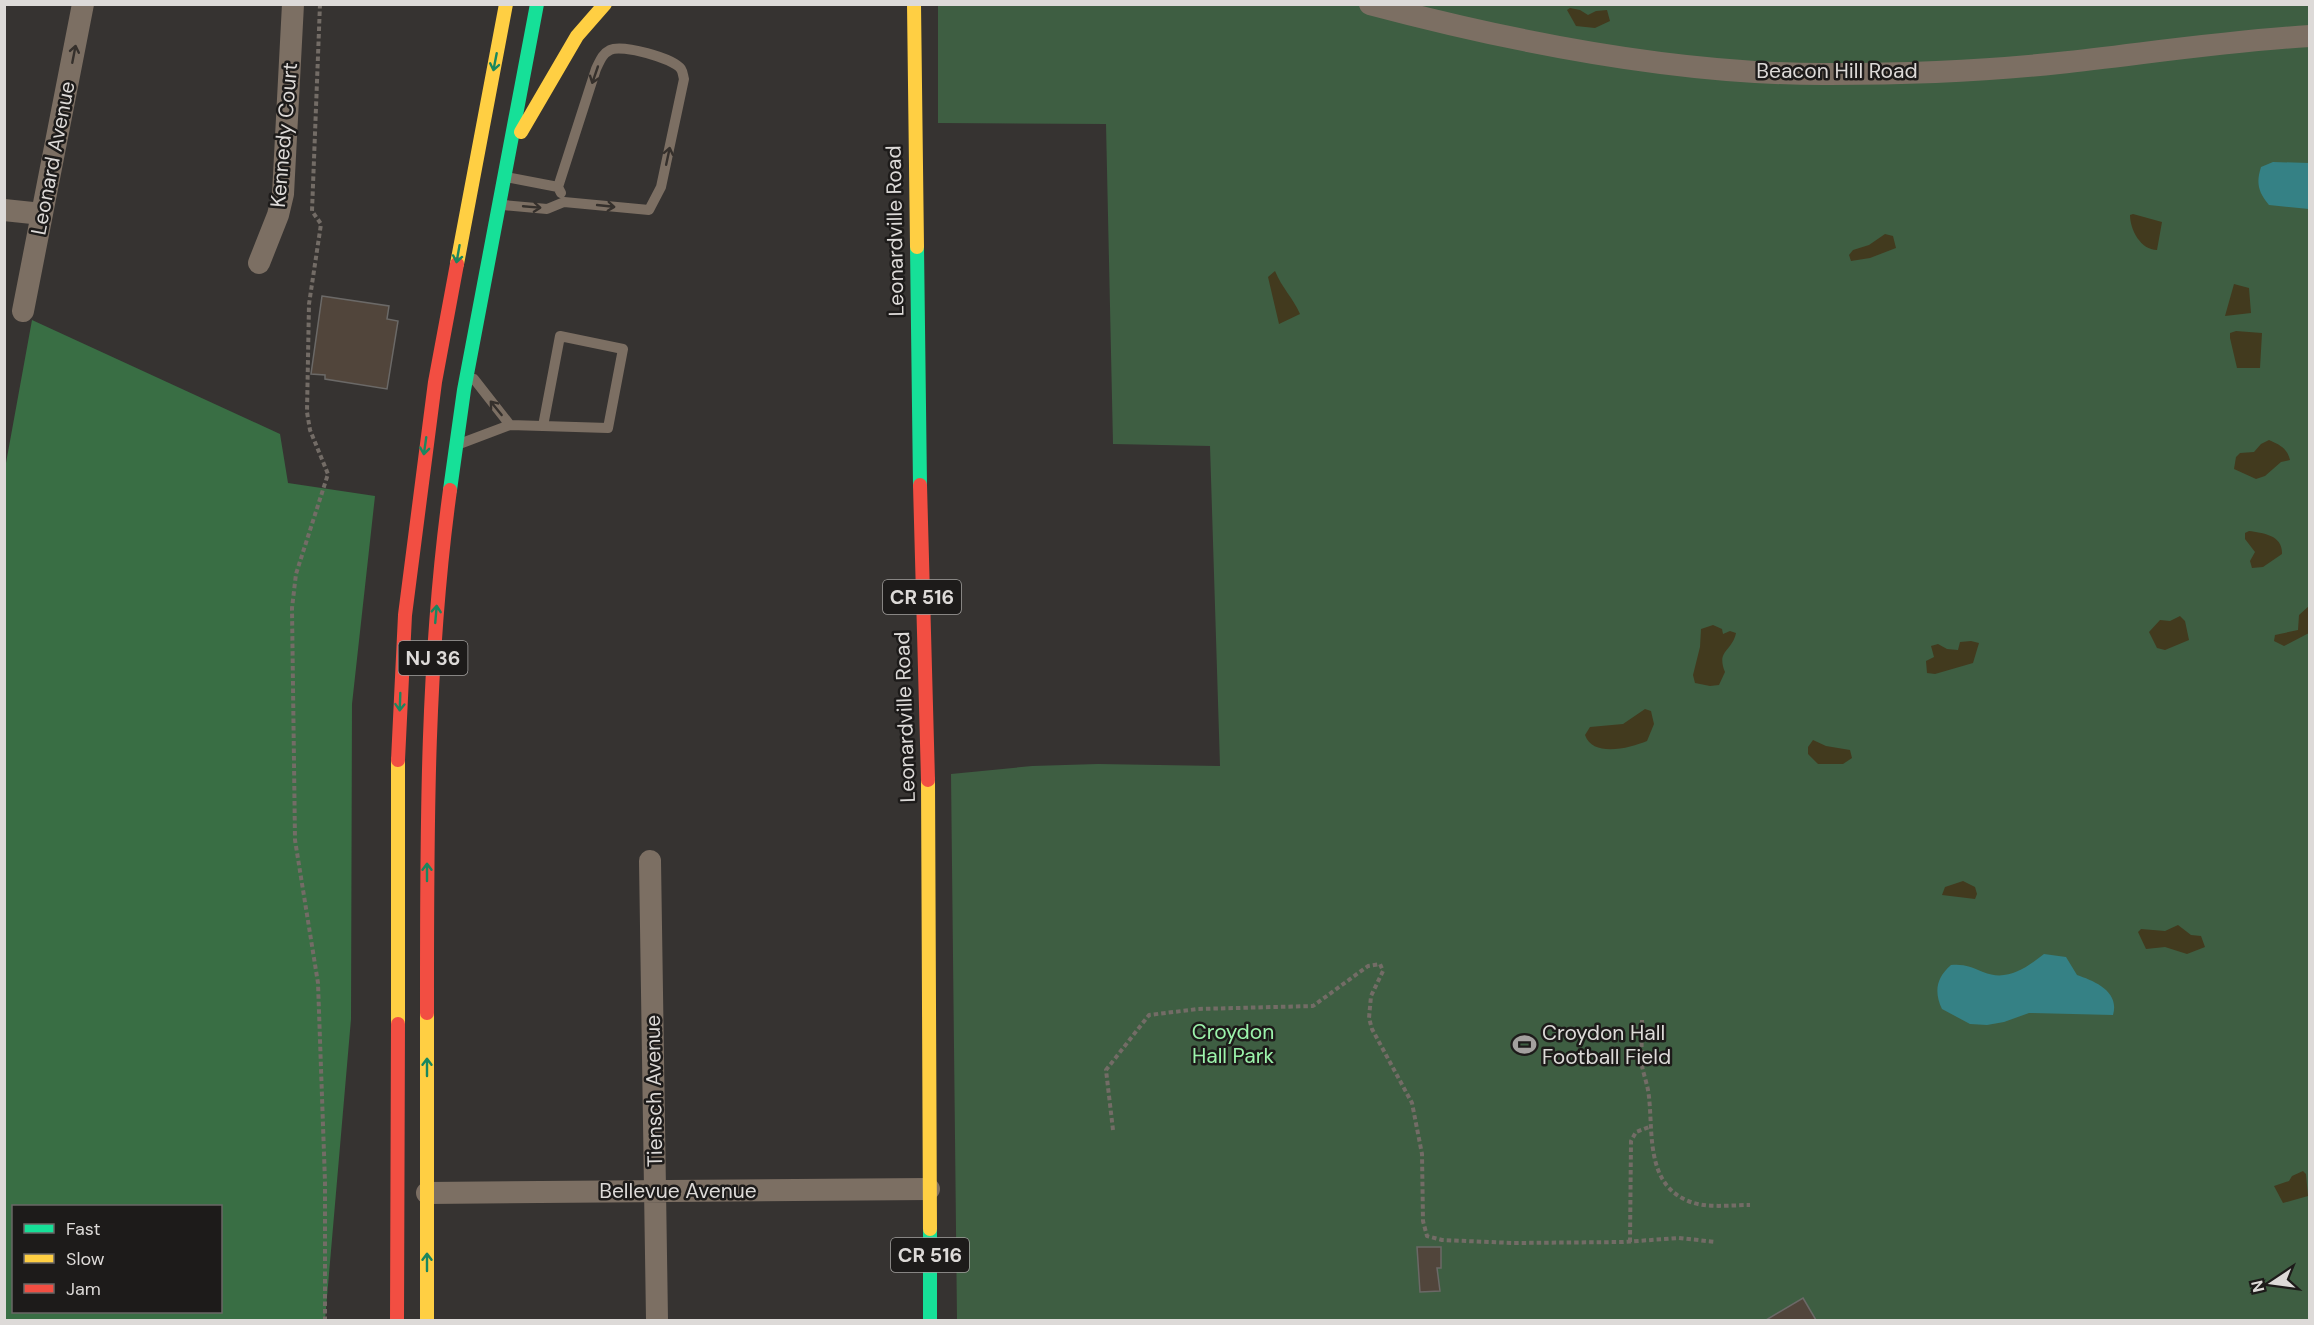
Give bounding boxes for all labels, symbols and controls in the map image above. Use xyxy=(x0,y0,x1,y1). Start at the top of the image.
one-way arrow xyxy=(69,45,80,64)
one-way arrow xyxy=(489,52,500,71)
street label: Beacon Hill Road xyxy=(1756,57,1918,85)
street label: Kennedy Court xyxy=(264,61,304,209)
one-way arrow xyxy=(588,65,599,84)
street label: Leonard Avenue xyxy=(24,79,82,237)
street label: Leonardville Road xyxy=(880,145,910,317)
one-way arrow xyxy=(663,146,674,166)
one-way arrow xyxy=(596,201,616,212)
one-way arrow xyxy=(522,202,541,213)
one-way arrow xyxy=(452,243,463,263)
one-way arrow xyxy=(490,400,503,416)
one-way arrow xyxy=(420,435,431,455)
road number: CR 516 xyxy=(883,580,961,614)
one-way arrow xyxy=(431,605,442,625)
street label: Leonardville Road xyxy=(888,631,922,803)
road number: NJ 36 xyxy=(398,641,468,675)
one-way arrow xyxy=(395,692,406,712)
one-way arrow xyxy=(421,863,433,883)
street label: Tiensch Avenue xyxy=(639,1015,669,1167)
park label: Croydon Hall Park xyxy=(1192,1018,1274,1070)
place label: Croydon Hall Football Field xyxy=(1542,1019,1671,1071)
sports icon: Croydon Hall Football Field xyxy=(1511,1032,1537,1058)
one-way arrow xyxy=(421,1058,433,1078)
street label: Bellevue Avenue xyxy=(599,1177,757,1205)
legend xyxy=(12,1205,222,1313)
text: Fast xyxy=(66,1217,101,1241)
road number: CR 516 xyxy=(891,1238,969,1272)
text: Slow xyxy=(66,1247,105,1271)
one-way arrow xyxy=(421,1253,433,1273)
north arrow xyxy=(2242,1253,2302,1313)
text: Jam xyxy=(66,1277,101,1301)
text: N xyxy=(2246,1278,2269,1294)

